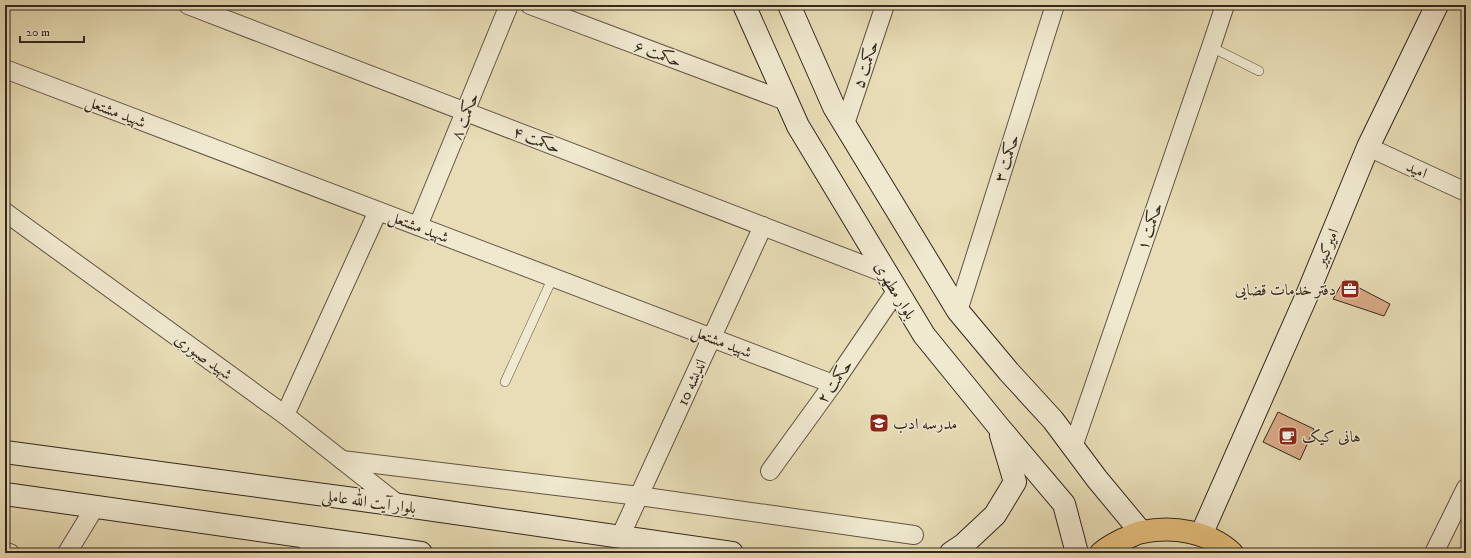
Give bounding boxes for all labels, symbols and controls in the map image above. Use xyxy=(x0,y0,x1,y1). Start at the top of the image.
scale bar xyxy=(20,18,84,44)
text: 20 m xyxy=(26,25,50,40)
street label: حکمت ۶ xyxy=(631,36,684,72)
street label: حکمت ۵ xyxy=(848,38,883,91)
street label: حکمت ۸ xyxy=(446,90,483,143)
street label: شهید مشتعل xyxy=(82,91,149,134)
street label: حکمت ۴ xyxy=(510,122,563,158)
street label: حکمت ۳ xyxy=(990,132,1024,185)
street label: امید xyxy=(1403,156,1430,183)
street label: حکمت ۱ xyxy=(1132,200,1167,253)
street label: شهید مشتعل xyxy=(385,206,452,249)
street label: امیرکبیر xyxy=(1310,225,1344,271)
street label: بلوار مطهری xyxy=(870,258,920,323)
office icon: دفتر خدمات قضایی xyxy=(1339,278,1361,300)
place label: دفتر خدمات قضایی xyxy=(1235,280,1336,300)
street label: شهید مشتعل xyxy=(688,321,755,364)
street label: شهید صبوری xyxy=(170,329,236,385)
street label: اندیشه 10 xyxy=(672,356,711,409)
street label: حکمت ۲ xyxy=(813,356,857,407)
school or university icon: مدرسه ادب xyxy=(868,412,890,434)
place label: مدرسه ادب xyxy=(893,414,957,434)
cafe icon: هانی کیک xyxy=(1277,425,1299,447)
place label: هانی کیک xyxy=(1302,427,1361,447)
street label: بلوار آیت‌ الله عاملی xyxy=(320,483,418,519)

